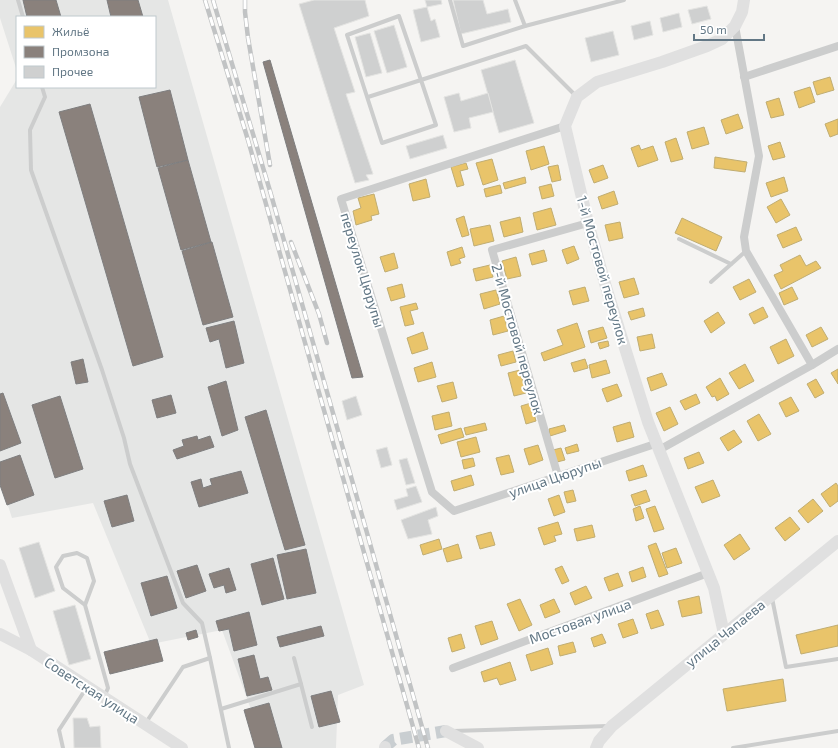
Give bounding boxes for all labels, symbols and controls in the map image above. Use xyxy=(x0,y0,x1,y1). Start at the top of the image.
legend xyxy=(16,16,156,88)
scale bar xyxy=(694,16,764,42)
text: 50 m xyxy=(700,22,727,36)
text: Жильё xyxy=(52,24,89,38)
text: Промзона xyxy=(52,44,109,58)
text: Прочее xyxy=(52,64,93,78)
street label: 1-й Мостовой переулок xyxy=(574,194,633,347)
street label: переулок Цюрупы xyxy=(337,210,389,330)
street label: 2-й Мостовой переулок xyxy=(488,262,548,417)
street label: улица Цюрупы xyxy=(507,453,603,501)
street label: Мостовая улица xyxy=(527,595,633,647)
street label: улица Чапаева xyxy=(682,596,768,670)
street label: Советская улица xyxy=(41,653,143,727)

